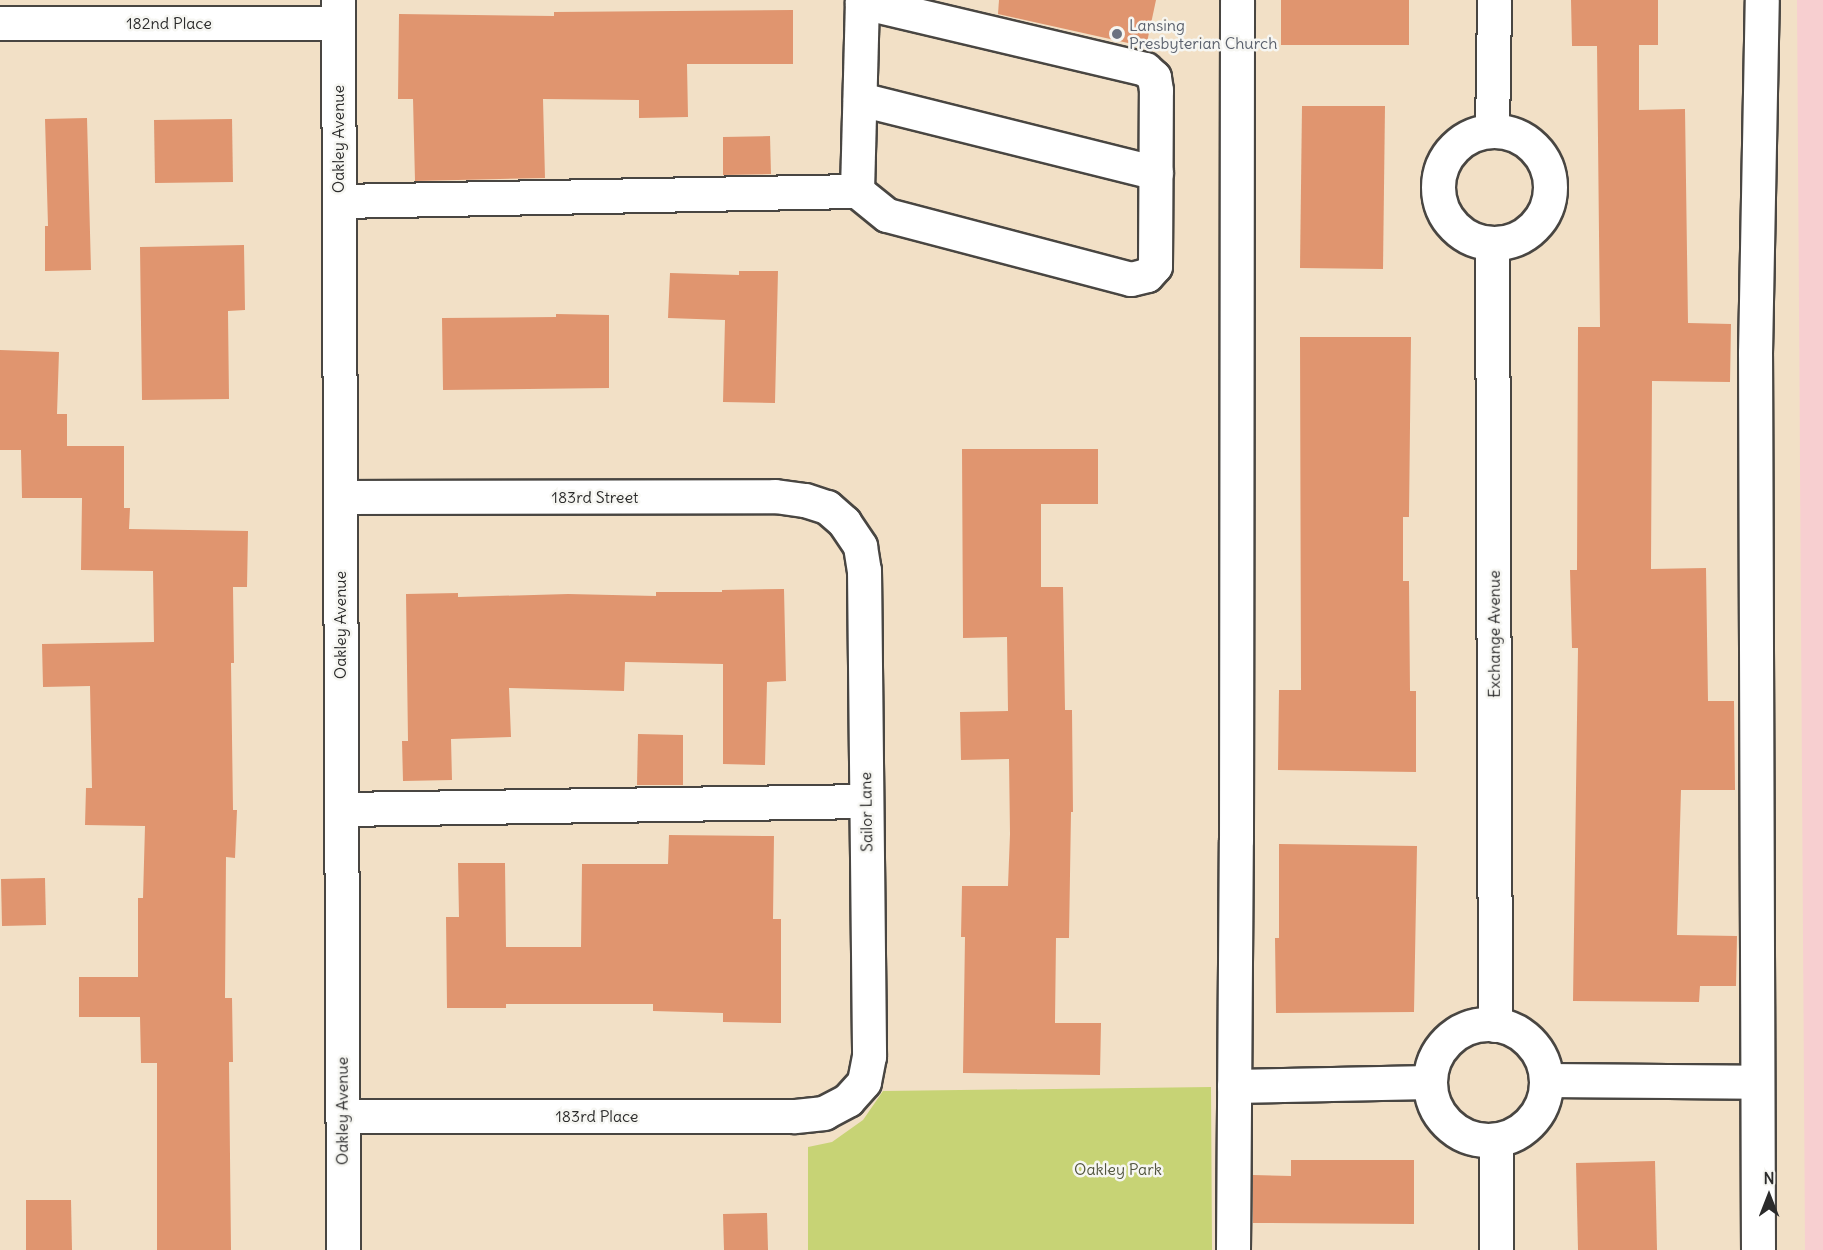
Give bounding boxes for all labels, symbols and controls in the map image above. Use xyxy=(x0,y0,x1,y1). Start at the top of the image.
street label: 182nd Place xyxy=(126,13,212,33)
place label: Lansing Presbyterian Church xyxy=(1129,15,1277,53)
marker: Lansing Presbyterian Church xyxy=(1110,27,1124,41)
street label: Oakley Avenue xyxy=(328,85,348,193)
street label: 183rd Street xyxy=(552,487,638,507)
street label: Exchange Avenue xyxy=(1484,570,1504,698)
street label: Oakley Avenue xyxy=(330,571,350,679)
street label: Sailor Lane xyxy=(856,772,876,852)
street label: Oakley Avenue xyxy=(332,1057,352,1165)
street label: 183rd Place xyxy=(556,1106,638,1126)
park label: Oakley Park xyxy=(1074,1159,1162,1179)
north arrow xyxy=(1739,1166,1799,1226)
text: N xyxy=(1763,1168,1775,1188)

